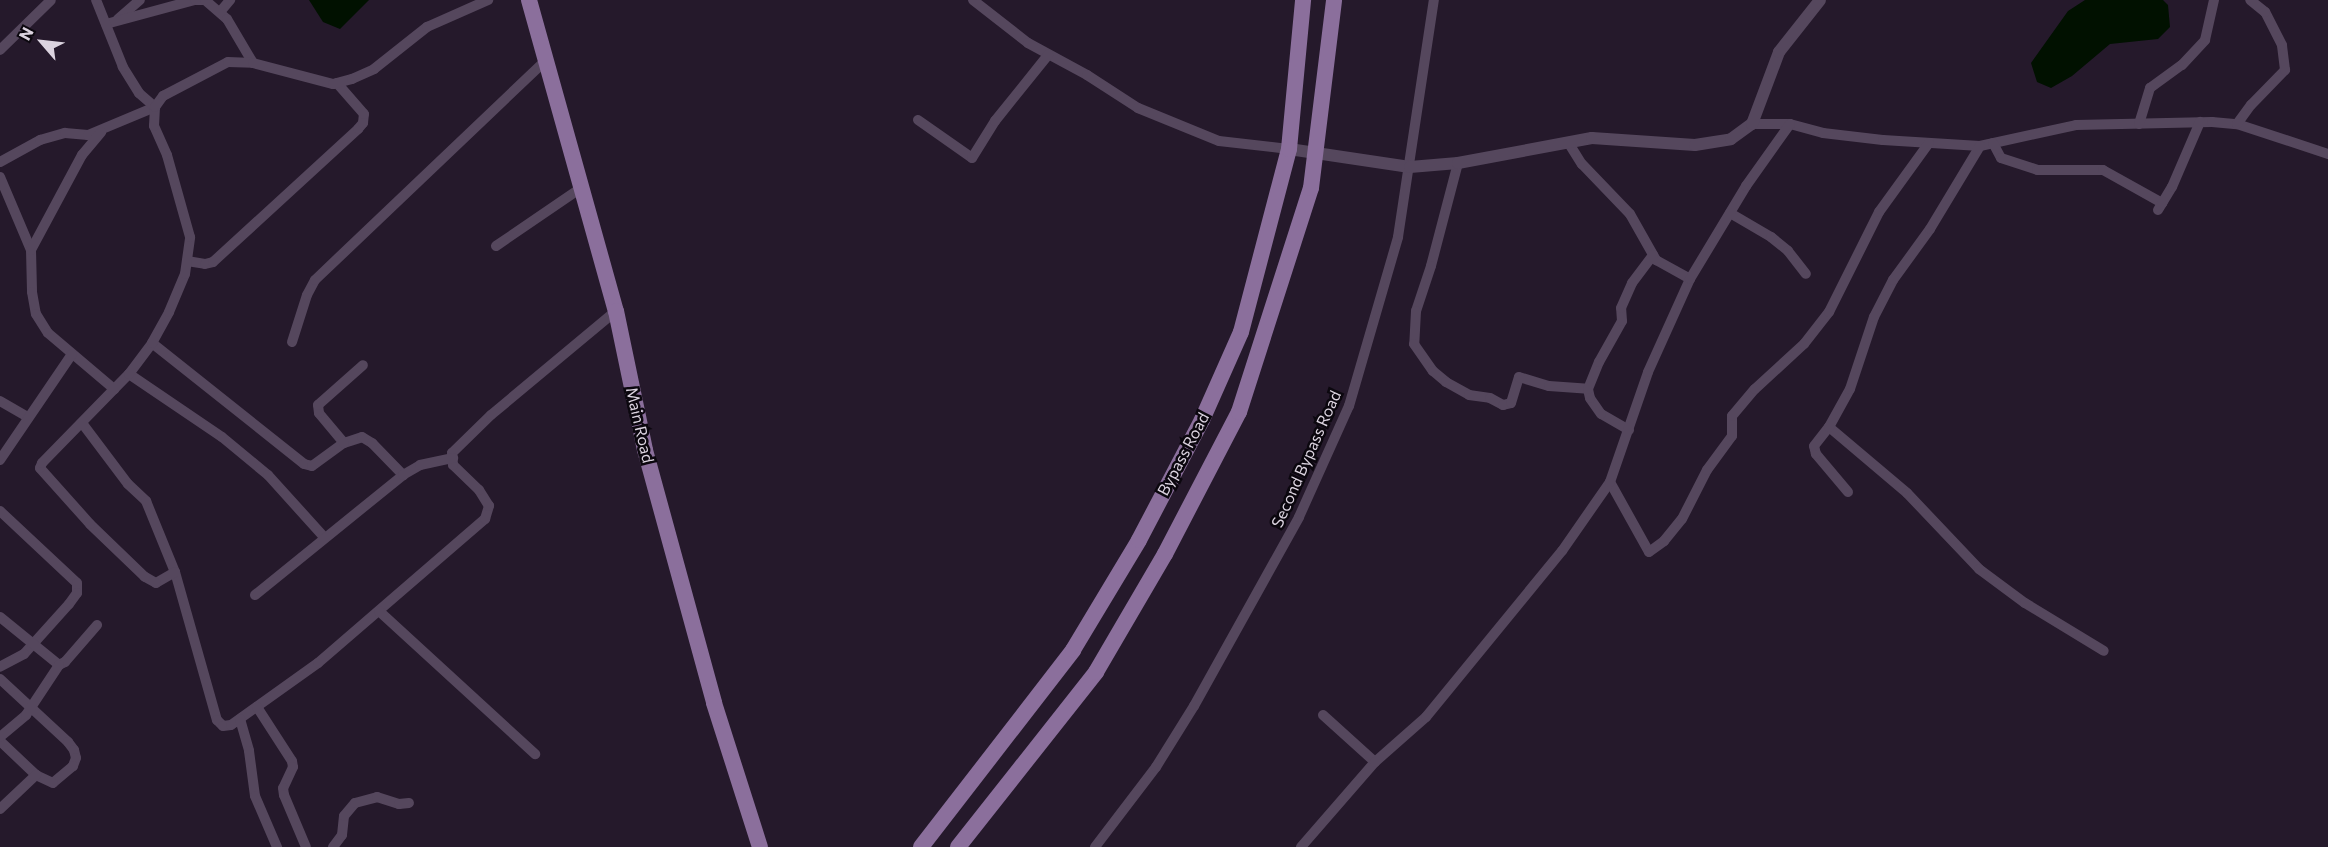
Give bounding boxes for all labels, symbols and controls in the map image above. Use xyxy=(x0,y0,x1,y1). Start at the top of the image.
north arrow xyxy=(12,12,72,72)
text: N xyxy=(14,24,37,43)
street label: Main Road xyxy=(622,385,658,465)
street label: Second Bypass Road xyxy=(1267,387,1345,531)
street label: Bypass Road xyxy=(1153,409,1213,499)

